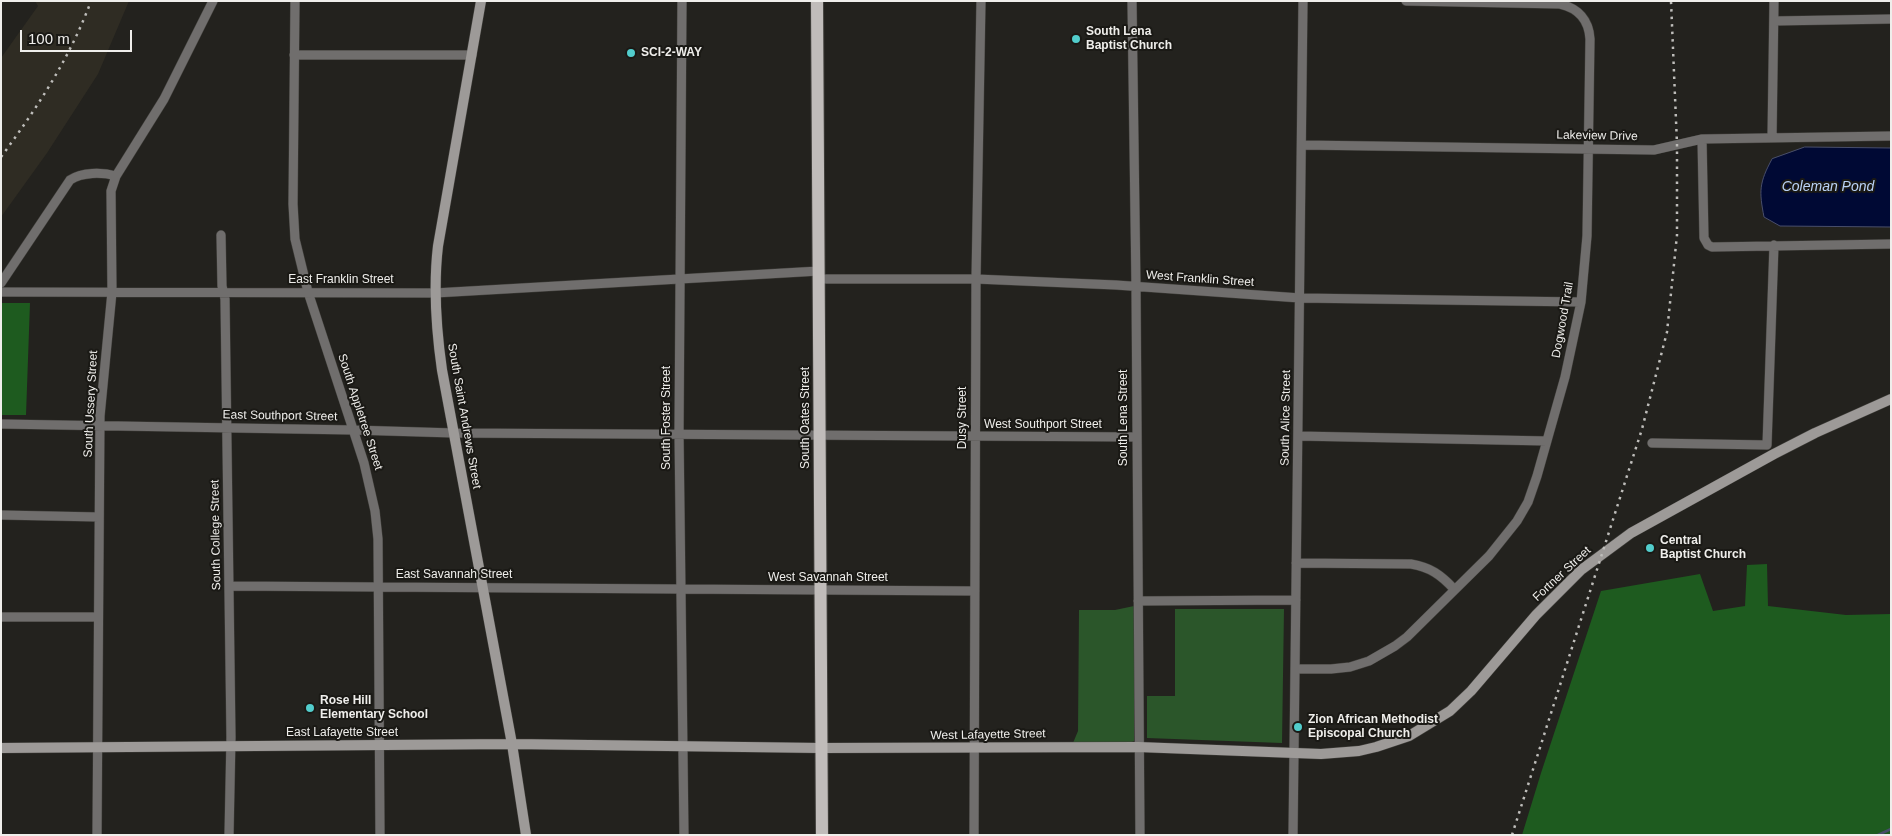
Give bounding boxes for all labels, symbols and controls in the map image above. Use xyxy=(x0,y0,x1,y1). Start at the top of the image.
scale bar xyxy=(22,20,135,52)
place label: South Lena Baptist Church xyxy=(1086,25,1172,53)
text: 100 m xyxy=(28,30,70,47)
marker: South Lena Baptist Church xyxy=(1070,33,1082,45)
place label: SCI-2-WAY xyxy=(641,46,702,60)
marker: SCI-2-WAY xyxy=(625,47,637,59)
street label: Lakeview Drive xyxy=(1556,128,1638,144)
water label: Coleman Pond xyxy=(1782,179,1874,195)
street label: West Franklin Street xyxy=(1145,268,1255,290)
street label: East Franklin Street xyxy=(288,273,394,287)
street label: Dogwood Trail xyxy=(1549,281,1577,359)
street label: South Saint Andrews Street xyxy=(444,342,484,490)
street label: South Ussery Street xyxy=(81,350,101,458)
street label: South Appletree Street xyxy=(334,352,386,472)
street label: South Foster Street xyxy=(660,366,674,470)
street label: South Oates Street xyxy=(799,367,813,469)
street label: South Lena Street xyxy=(1117,370,1131,466)
street label: South Alice Street xyxy=(1278,370,1294,466)
street label: Dusy Street xyxy=(956,387,970,449)
street label: East Southport Street xyxy=(223,408,337,424)
street label: West Southport Street xyxy=(984,418,1102,432)
street label: South College Street xyxy=(208,480,224,590)
place label: Central Baptist Church xyxy=(1660,534,1746,562)
marker: Central Baptist Church xyxy=(1644,542,1656,554)
street label: Fortner Street xyxy=(1530,543,1594,605)
street label: East Savannah Street xyxy=(396,568,512,582)
street label: West Savannah Street xyxy=(768,571,888,585)
place label: Rose Hill Elementary School xyxy=(320,694,428,722)
marker: Rose Hill Elementary School xyxy=(304,702,316,714)
place label: Zion African Methodist Episcopal Church xyxy=(1308,713,1438,741)
marker: Zion African Methodist Episcopal Church xyxy=(1292,721,1304,733)
street label: East Lafayette Street xyxy=(286,726,398,740)
street label: West Lafayette Street xyxy=(930,727,1046,743)

